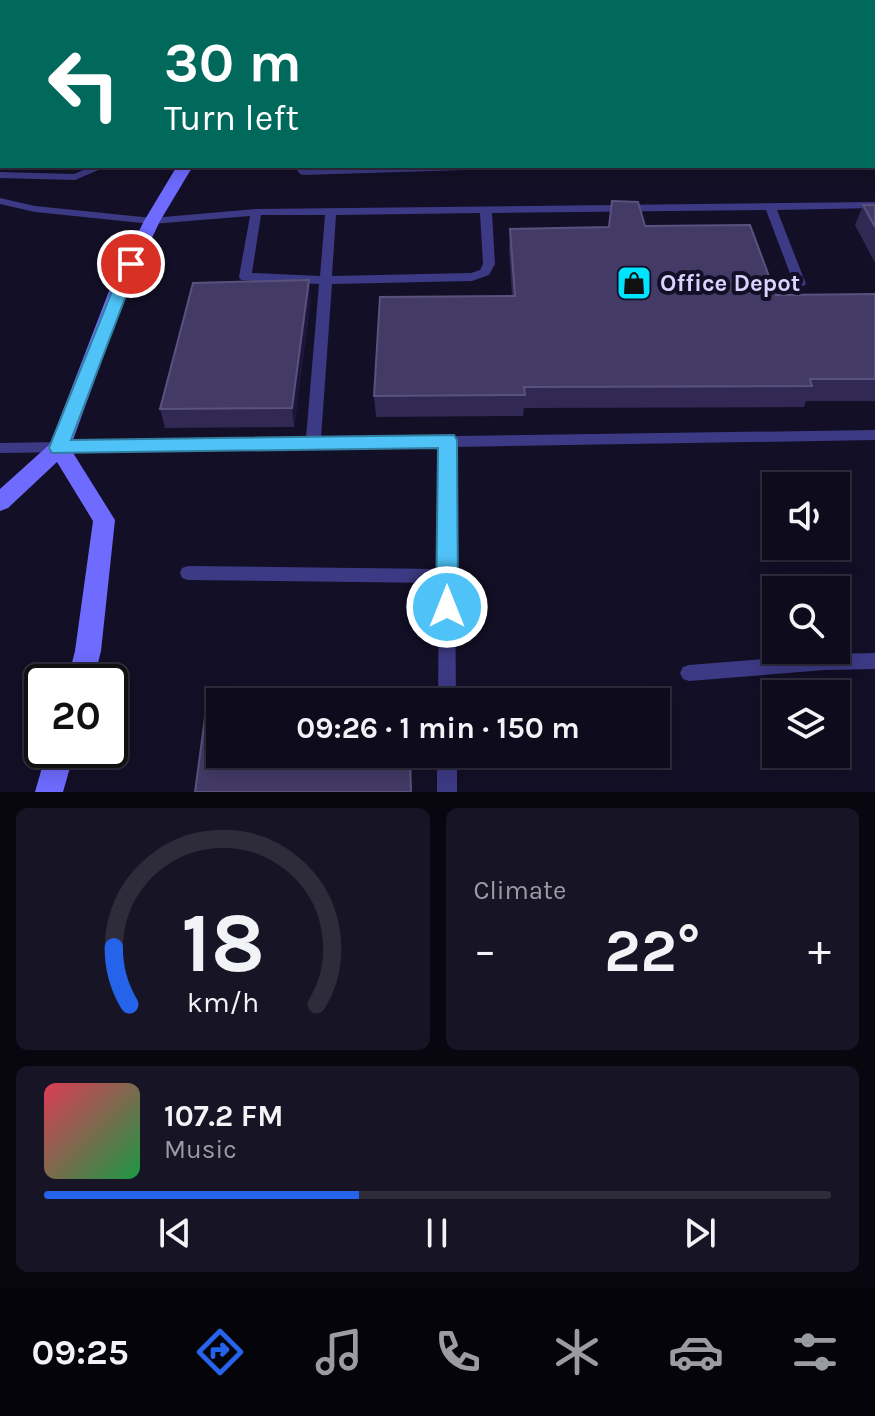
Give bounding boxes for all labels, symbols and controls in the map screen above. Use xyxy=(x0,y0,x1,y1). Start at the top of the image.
text: 30 m xyxy=(164,30,302,95)
icon: left xyxy=(32,32,136,136)
text: Turn left xyxy=(164,97,299,139)
pin xyxy=(97,230,165,298)
icon: arrive xyxy=(109,242,153,286)
shop icon: Office Depot xyxy=(615,264,653,302)
place label: Office Depot xyxy=(660,269,800,297)
map controls xyxy=(762,472,850,768)
button: sound xyxy=(762,472,850,560)
position arrow xyxy=(405,565,489,649)
button: search xyxy=(762,576,850,664)
speed limit sign: 20 xyxy=(24,664,128,768)
button: layers xyxy=(762,680,850,768)
text: 09:26 · 1 min · 150 m xyxy=(296,710,580,746)
text: Climate xyxy=(474,875,566,906)
text: 18 xyxy=(181,895,264,992)
text: 22° xyxy=(604,916,700,986)
text: − xyxy=(474,925,497,976)
text: + xyxy=(808,925,831,976)
text: km/h xyxy=(187,986,259,1019)
text: 107.2 FM xyxy=(164,1098,283,1134)
text: Music xyxy=(164,1134,237,1165)
icon: previous xyxy=(153,1211,197,1255)
icon: pause xyxy=(415,1211,459,1255)
icon: next xyxy=(678,1211,722,1255)
icon: directions xyxy=(192,1324,248,1380)
icon: music xyxy=(311,1324,367,1380)
icon: phone xyxy=(430,1324,486,1380)
icon: climate xyxy=(549,1324,605,1380)
icon: car xyxy=(668,1324,724,1380)
icon: filters xyxy=(787,1324,843,1380)
text: 09:25 xyxy=(32,1331,129,1373)

